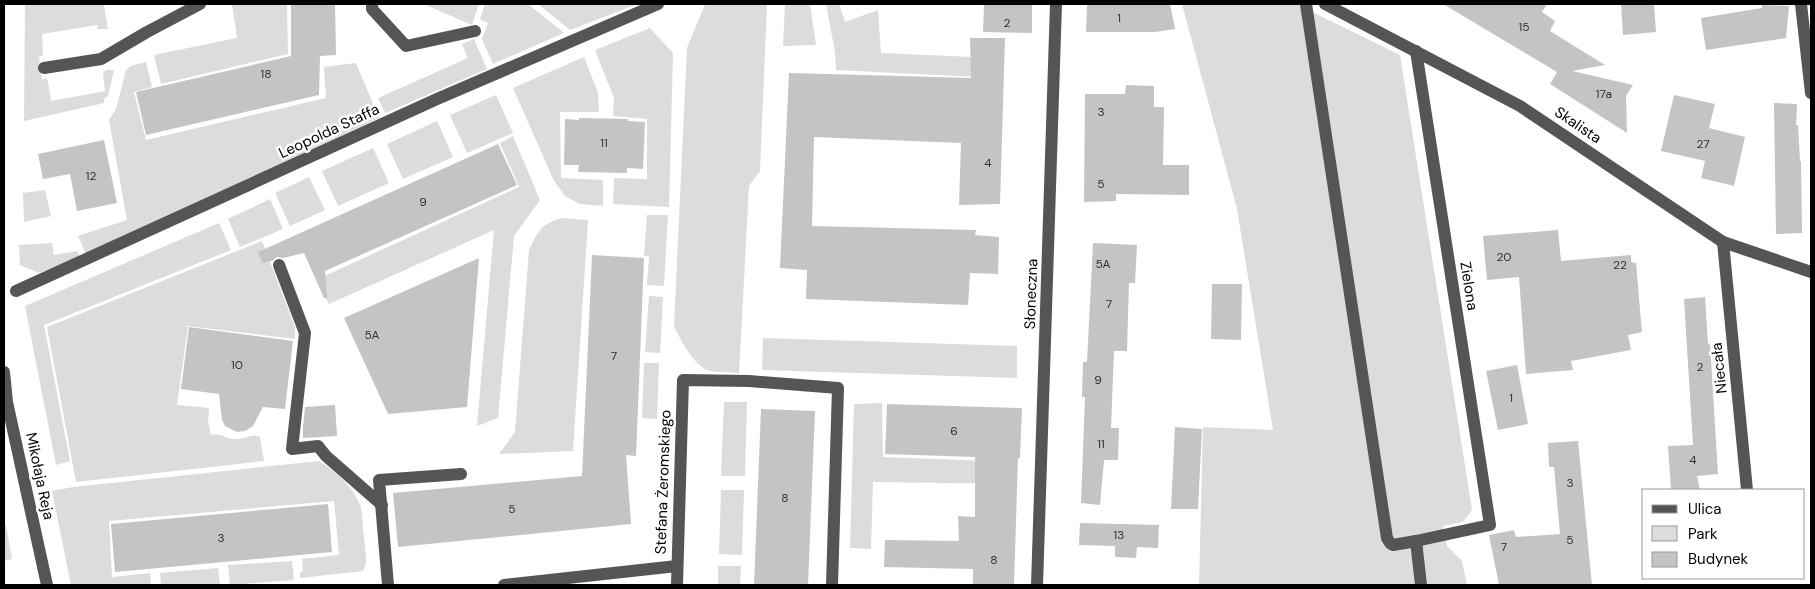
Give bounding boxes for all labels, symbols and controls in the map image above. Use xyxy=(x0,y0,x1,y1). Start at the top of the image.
house number: 1 xyxy=(1117,10,1121,26)
house number: 2 xyxy=(1004,15,1011,31)
house number: 15 xyxy=(1518,19,1530,35)
house number: 18 xyxy=(260,66,272,82)
house number: 17a xyxy=(1596,86,1612,102)
street label: Leopolda Staffa xyxy=(275,99,383,163)
street label: Skalista xyxy=(1551,102,1605,148)
house number: 3 xyxy=(1097,104,1105,120)
house number: 11 xyxy=(600,135,608,151)
house number: 27 xyxy=(1696,136,1710,152)
house number: 4 xyxy=(984,155,992,171)
house number: 12 xyxy=(86,168,96,184)
house number: 5 xyxy=(1097,176,1105,192)
house number: 9 xyxy=(419,194,427,210)
house number: 20 xyxy=(1496,249,1512,265)
house number: 5A xyxy=(1096,256,1110,272)
house number: 22 xyxy=(1613,257,1627,273)
street label: Słoneczna xyxy=(1020,258,1042,330)
street label: Zielona xyxy=(1455,260,1483,312)
house number: 7 xyxy=(1106,296,1112,312)
house number: 5A xyxy=(365,327,379,343)
street label: Niecała xyxy=(1706,342,1732,394)
house number: 7 xyxy=(611,348,617,364)
house number: 10 xyxy=(231,357,243,373)
house number: 2 xyxy=(1697,359,1704,375)
house number: 9 xyxy=(1094,372,1102,388)
house number: 1 xyxy=(1509,390,1513,406)
street label: Stefana Żeromskiego xyxy=(650,409,676,555)
house number: 6 xyxy=(950,423,958,439)
street label: Mikołaja Reja xyxy=(21,431,59,521)
house number: 11 xyxy=(1097,436,1105,452)
house number: 4 xyxy=(1689,452,1697,468)
house number: 3 xyxy=(1566,475,1574,491)
legend xyxy=(1642,489,1805,579)
house number: 8 xyxy=(781,490,789,506)
text: Ulica xyxy=(1688,499,1722,519)
house number: 5 xyxy=(508,501,516,517)
text: Park xyxy=(1688,524,1718,544)
house number: 13 xyxy=(1114,527,1124,543)
house number: 3 xyxy=(217,530,225,546)
house number: 5 xyxy=(1566,532,1574,548)
house number: 7 xyxy=(1501,539,1507,555)
text: Budynek xyxy=(1688,549,1749,569)
house number: 8 xyxy=(990,552,998,568)

